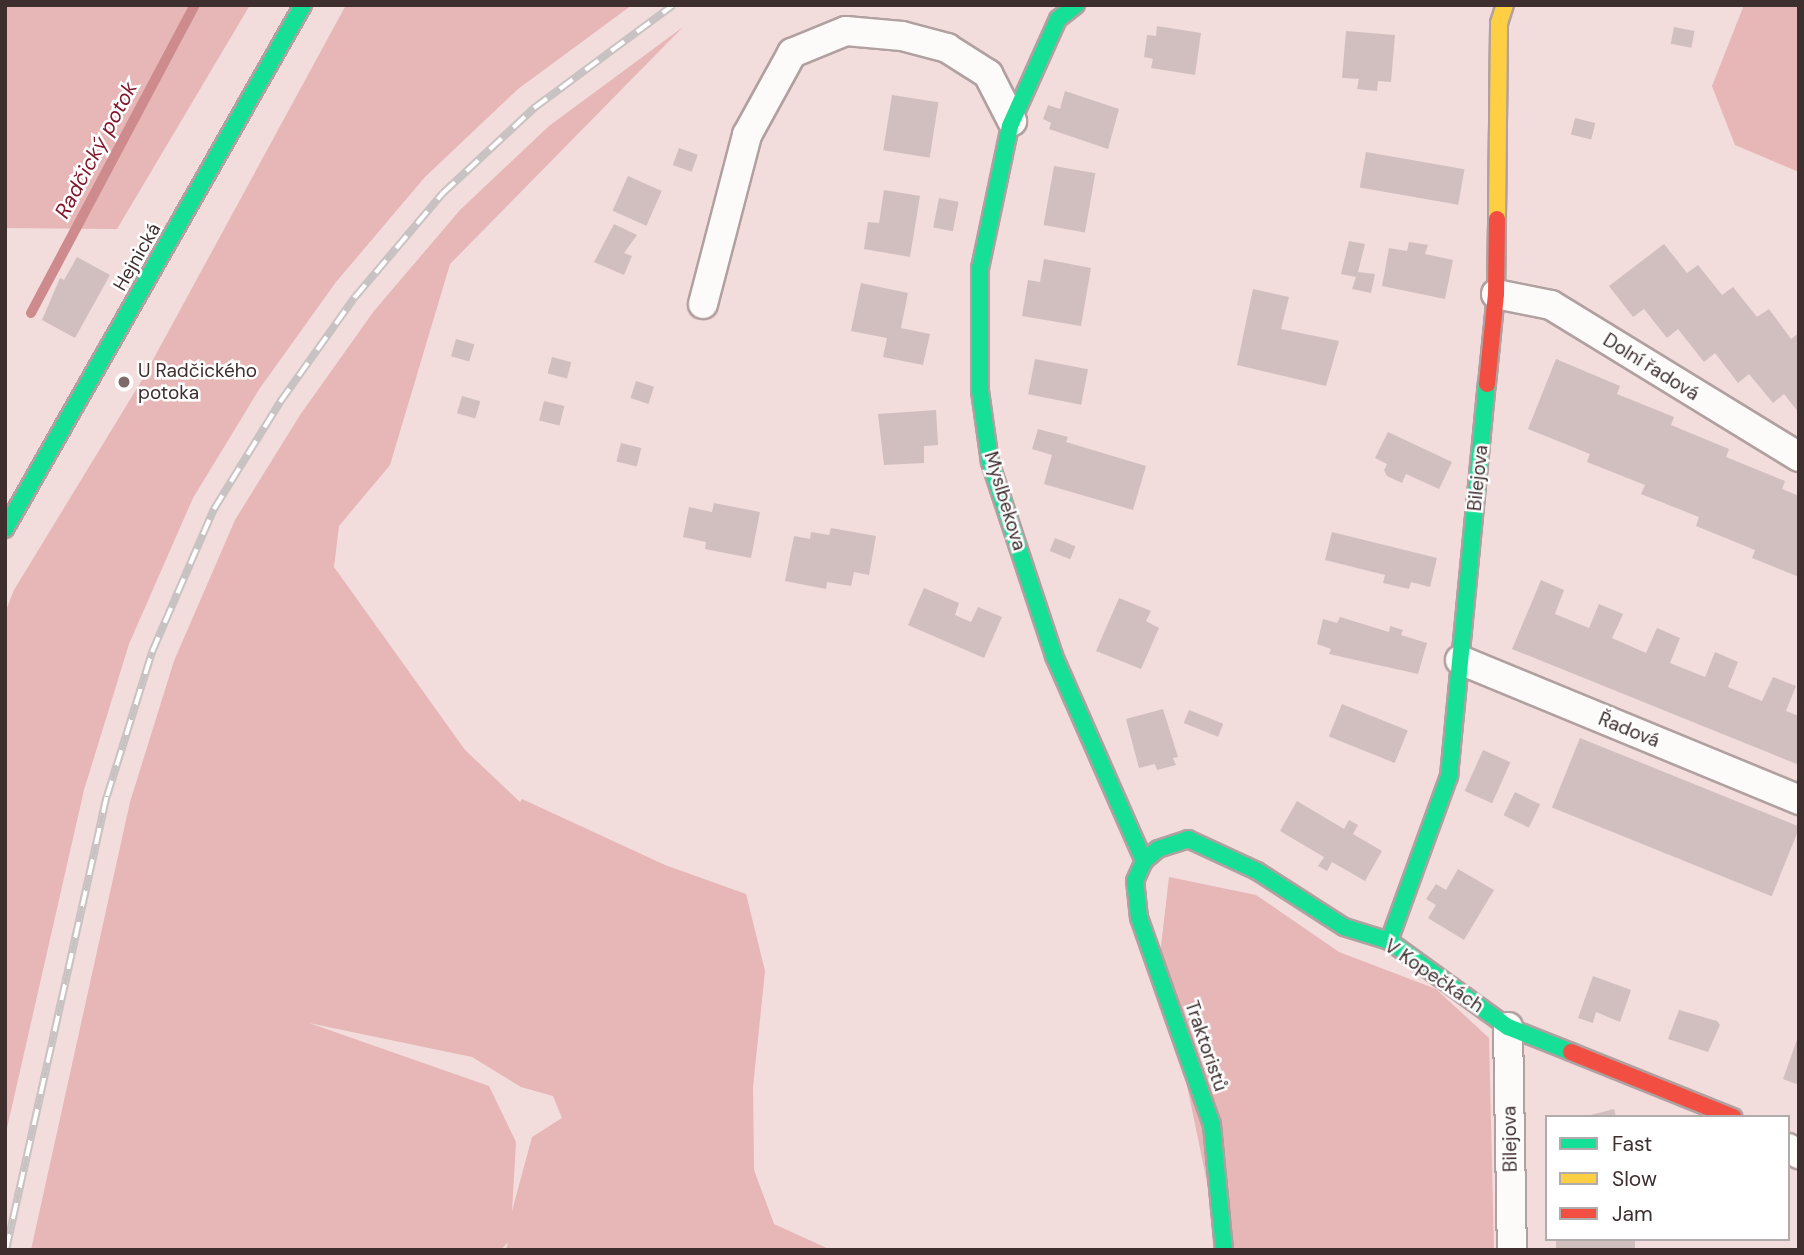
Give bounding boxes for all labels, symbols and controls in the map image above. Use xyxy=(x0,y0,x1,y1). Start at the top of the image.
water label: Radčický potok xyxy=(49,77,143,223)
street label: Hejnická xyxy=(108,219,166,295)
street label: Dolní řadová xyxy=(1599,329,1703,405)
place label: U Radčického potoka xyxy=(138,360,257,404)
marker: U Radčického potoka xyxy=(116,374,132,390)
street label: Bilejova xyxy=(1463,444,1493,512)
street label: Myslbekova xyxy=(979,449,1031,553)
street label: Řadová xyxy=(1595,707,1663,753)
street label: V Kopečkách xyxy=(1380,934,1488,1018)
street label: Traktoristů xyxy=(1180,998,1232,1094)
street label: Bilejova xyxy=(1498,1106,1522,1172)
legend xyxy=(1545,1115,1790,1241)
text: Fast xyxy=(1612,1130,1652,1158)
text: Slow xyxy=(1612,1165,1657,1193)
text: Jam xyxy=(1612,1200,1653,1228)

